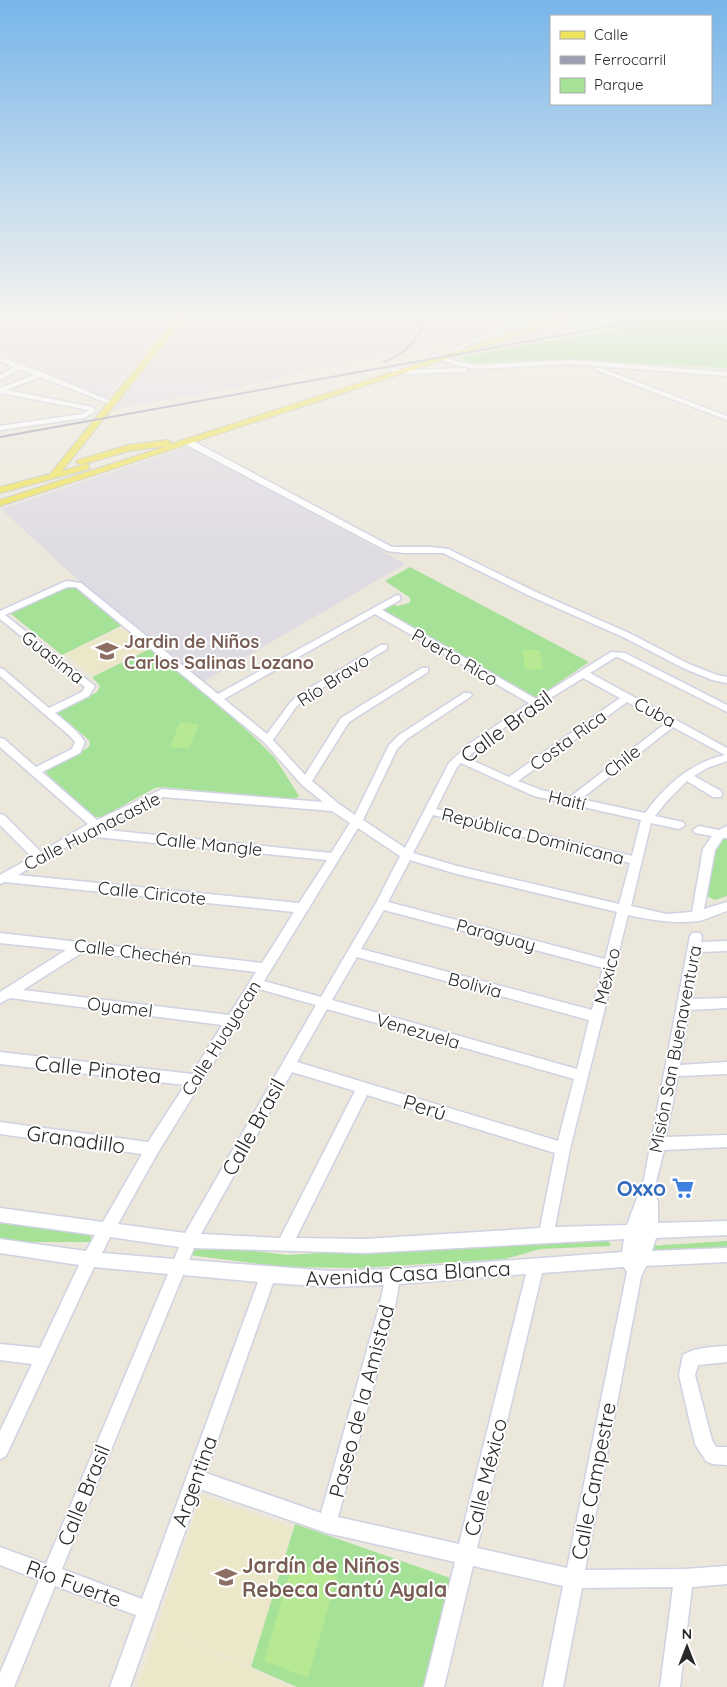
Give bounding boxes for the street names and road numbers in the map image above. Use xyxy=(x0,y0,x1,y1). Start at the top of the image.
street label: Puerto Rico xyxy=(408,623,502,691)
street label: Guasima xyxy=(17,625,89,689)
street label: Río Bravo xyxy=(293,648,373,712)
street label: Calle Brasil xyxy=(455,684,557,768)
street label: Cuba xyxy=(630,692,680,732)
street label: Costa Rica xyxy=(525,704,611,776)
street label: Chile xyxy=(599,740,645,782)
street label: Haití xyxy=(546,785,588,815)
street label: Calle Huanacastle xyxy=(20,787,164,875)
street label: República Dominicana xyxy=(439,802,627,870)
street label: Calle Mangle xyxy=(154,827,264,861)
street label: Calle Ciricote xyxy=(97,876,207,910)
street label: Paraguay xyxy=(454,913,538,957)
street label: Calle Chechén xyxy=(73,933,193,971)
street label: Misión San Buenaventura xyxy=(644,943,706,1155)
street label: México xyxy=(589,945,625,1007)
street label: Bolivia xyxy=(446,967,504,1003)
street label: Calle Huayacan xyxy=(176,976,266,1100)
street label: Oyamel xyxy=(86,992,154,1022)
street label: Venezuela xyxy=(373,1008,463,1054)
street label: Calle Pinotea xyxy=(33,1049,163,1089)
street label: Calle Brasil xyxy=(216,1074,290,1180)
street label: Perú xyxy=(400,1088,450,1126)
street label: Granadillo xyxy=(25,1119,127,1159)
street label: Avenida Casa Blanca xyxy=(305,1255,511,1291)
street label: Paseo de la Amistad xyxy=(323,1302,399,1500)
street label: Calle Campestre xyxy=(565,1400,621,1562)
street label: Calle México xyxy=(458,1415,512,1539)
street label: Argentina xyxy=(166,1432,222,1530)
street label: Calle Brasil xyxy=(51,1441,115,1549)
street label: Río Fuerte xyxy=(23,1554,125,1612)

